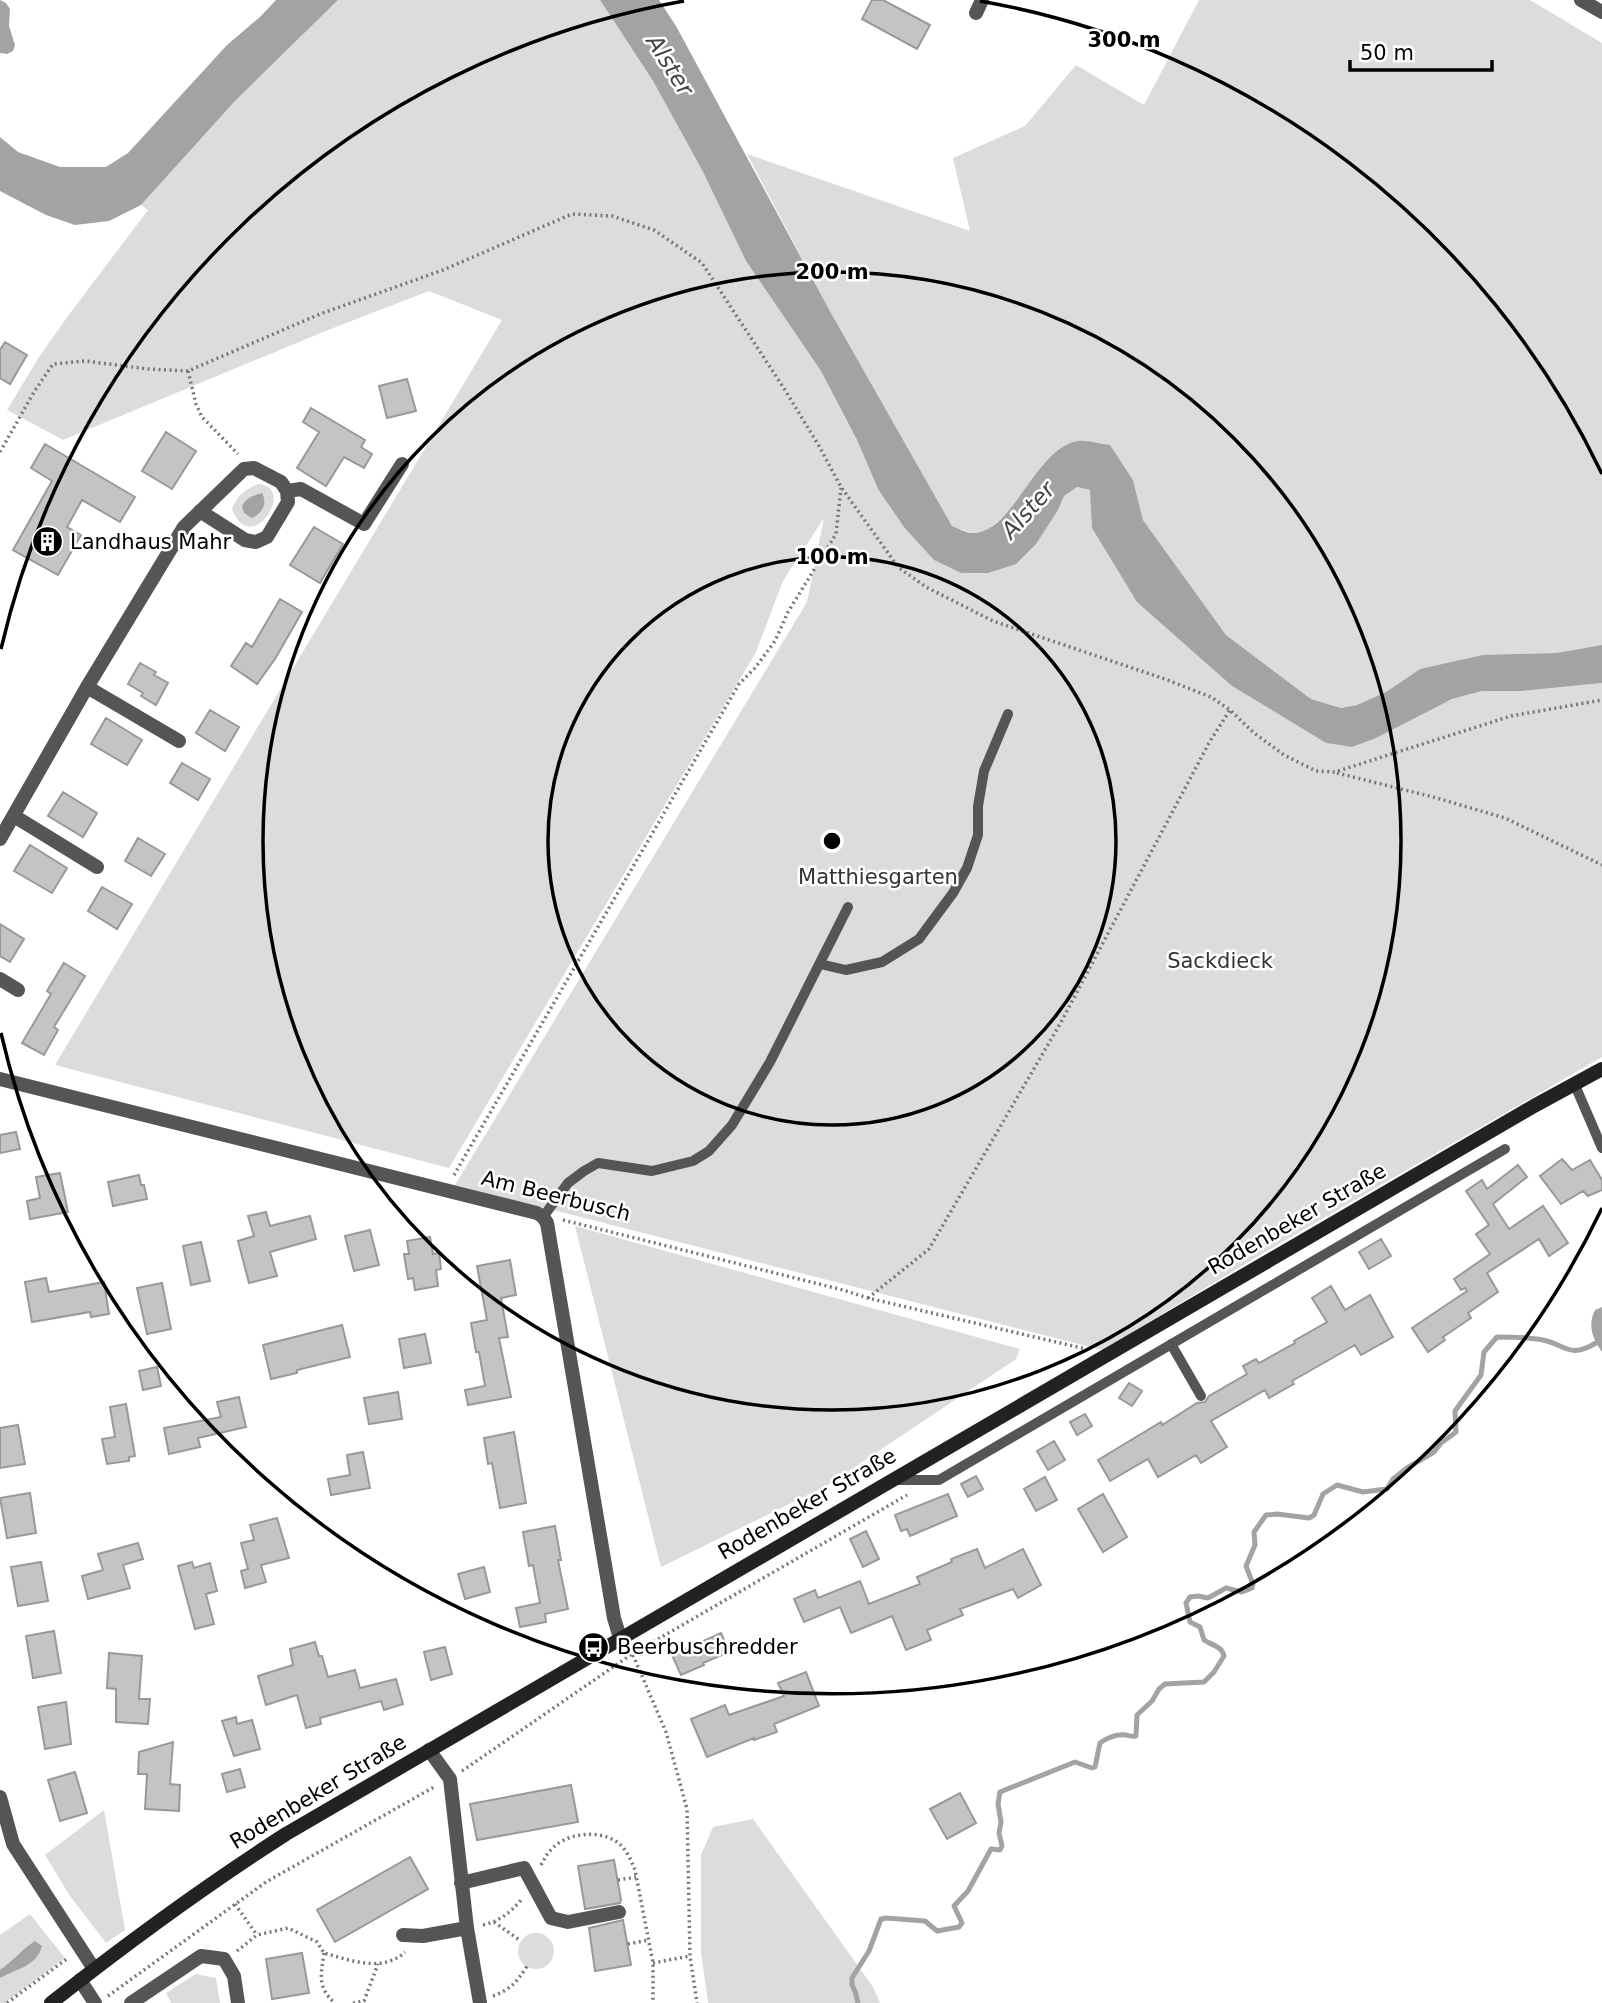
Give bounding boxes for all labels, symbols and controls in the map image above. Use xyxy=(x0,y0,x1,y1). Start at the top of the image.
water label: Alster xyxy=(640,28,700,101)
text: 300 m xyxy=(1087,28,1161,52)
scale bar xyxy=(1350,28,1492,72)
text: 50 m xyxy=(1360,41,1414,65)
text: 200 m xyxy=(795,260,869,284)
water label: Alster xyxy=(995,475,1061,545)
building icon: Landhaus Mahr xyxy=(30,525,64,559)
place label: Landhaus Mahr xyxy=(70,530,232,554)
text: 100 m xyxy=(795,545,869,569)
centre of rings xyxy=(820,829,844,853)
park label: Matthiesgarten xyxy=(798,865,958,889)
park label: Sackdieck xyxy=(1167,949,1274,973)
street label: Rodenbeker Straße xyxy=(1204,1158,1390,1280)
street label: Am Beerbusch xyxy=(479,1166,633,1226)
street label: Rodenbeker Straße xyxy=(714,1443,900,1565)
bus stop icon: Beerbuschredder xyxy=(577,1630,611,1664)
place label: Beerbuschredder xyxy=(617,1635,798,1659)
street label: Rodenbeker Straße xyxy=(226,1730,410,1854)

